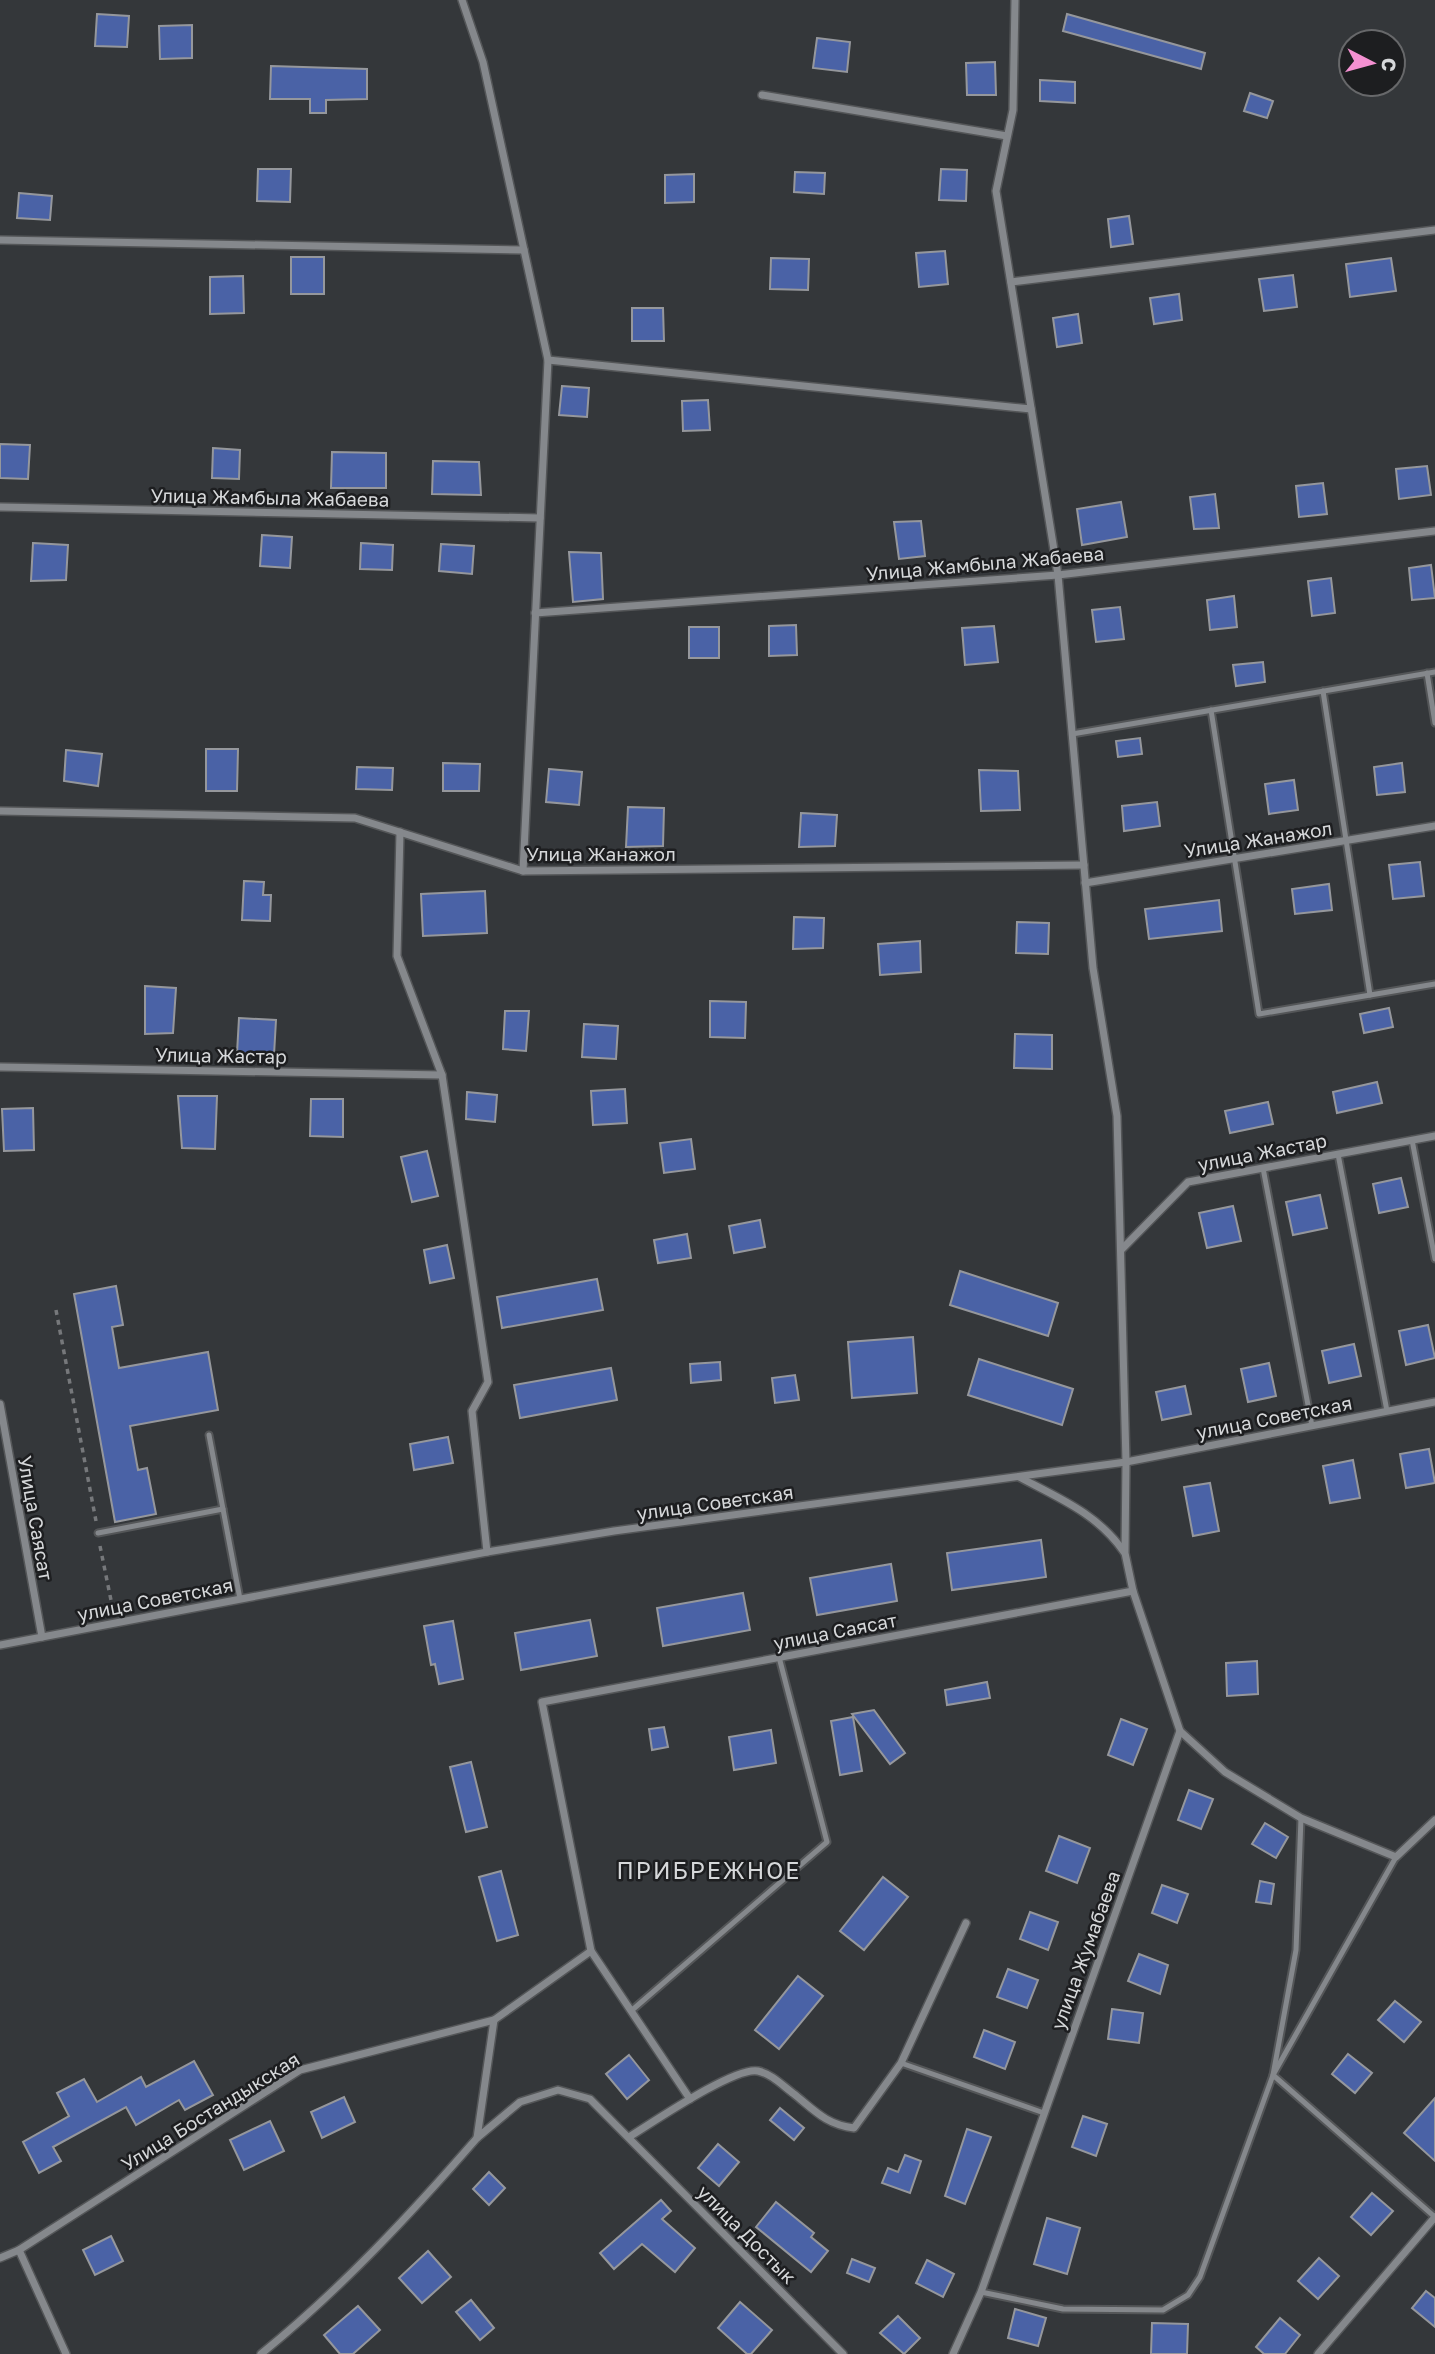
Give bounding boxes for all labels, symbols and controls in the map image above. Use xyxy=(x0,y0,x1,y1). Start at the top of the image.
north arrow xyxy=(1337,28,1407,98)
text: С xyxy=(1377,57,1402,73)
street label: Улица Жамбыла Жабаева xyxy=(150,483,390,511)
street label: Улица Жамбыла Жабаева xyxy=(865,541,1105,585)
street label: Улица Жанажол xyxy=(1182,816,1334,862)
street label: Улица Жанажол xyxy=(526,842,676,865)
street label: Улица Жастар xyxy=(155,1042,287,1068)
street label: улица Жастар xyxy=(1196,1128,1328,1176)
street label: улица Советская xyxy=(1194,1391,1354,1443)
street label: Улица Саясат xyxy=(14,1454,58,1582)
street label: улица Советская xyxy=(635,1480,795,1524)
street label: улица Советская xyxy=(75,1573,235,1625)
street label: улица Саясат xyxy=(771,1608,899,1654)
district label: ПРИБРЕЖНОЕ xyxy=(617,1856,801,1884)
street label: улица Жумабаева xyxy=(1046,1867,1124,2033)
street label: Улица Бостандыкская xyxy=(117,2047,303,2175)
street label: улица Достык xyxy=(693,2180,801,2288)

